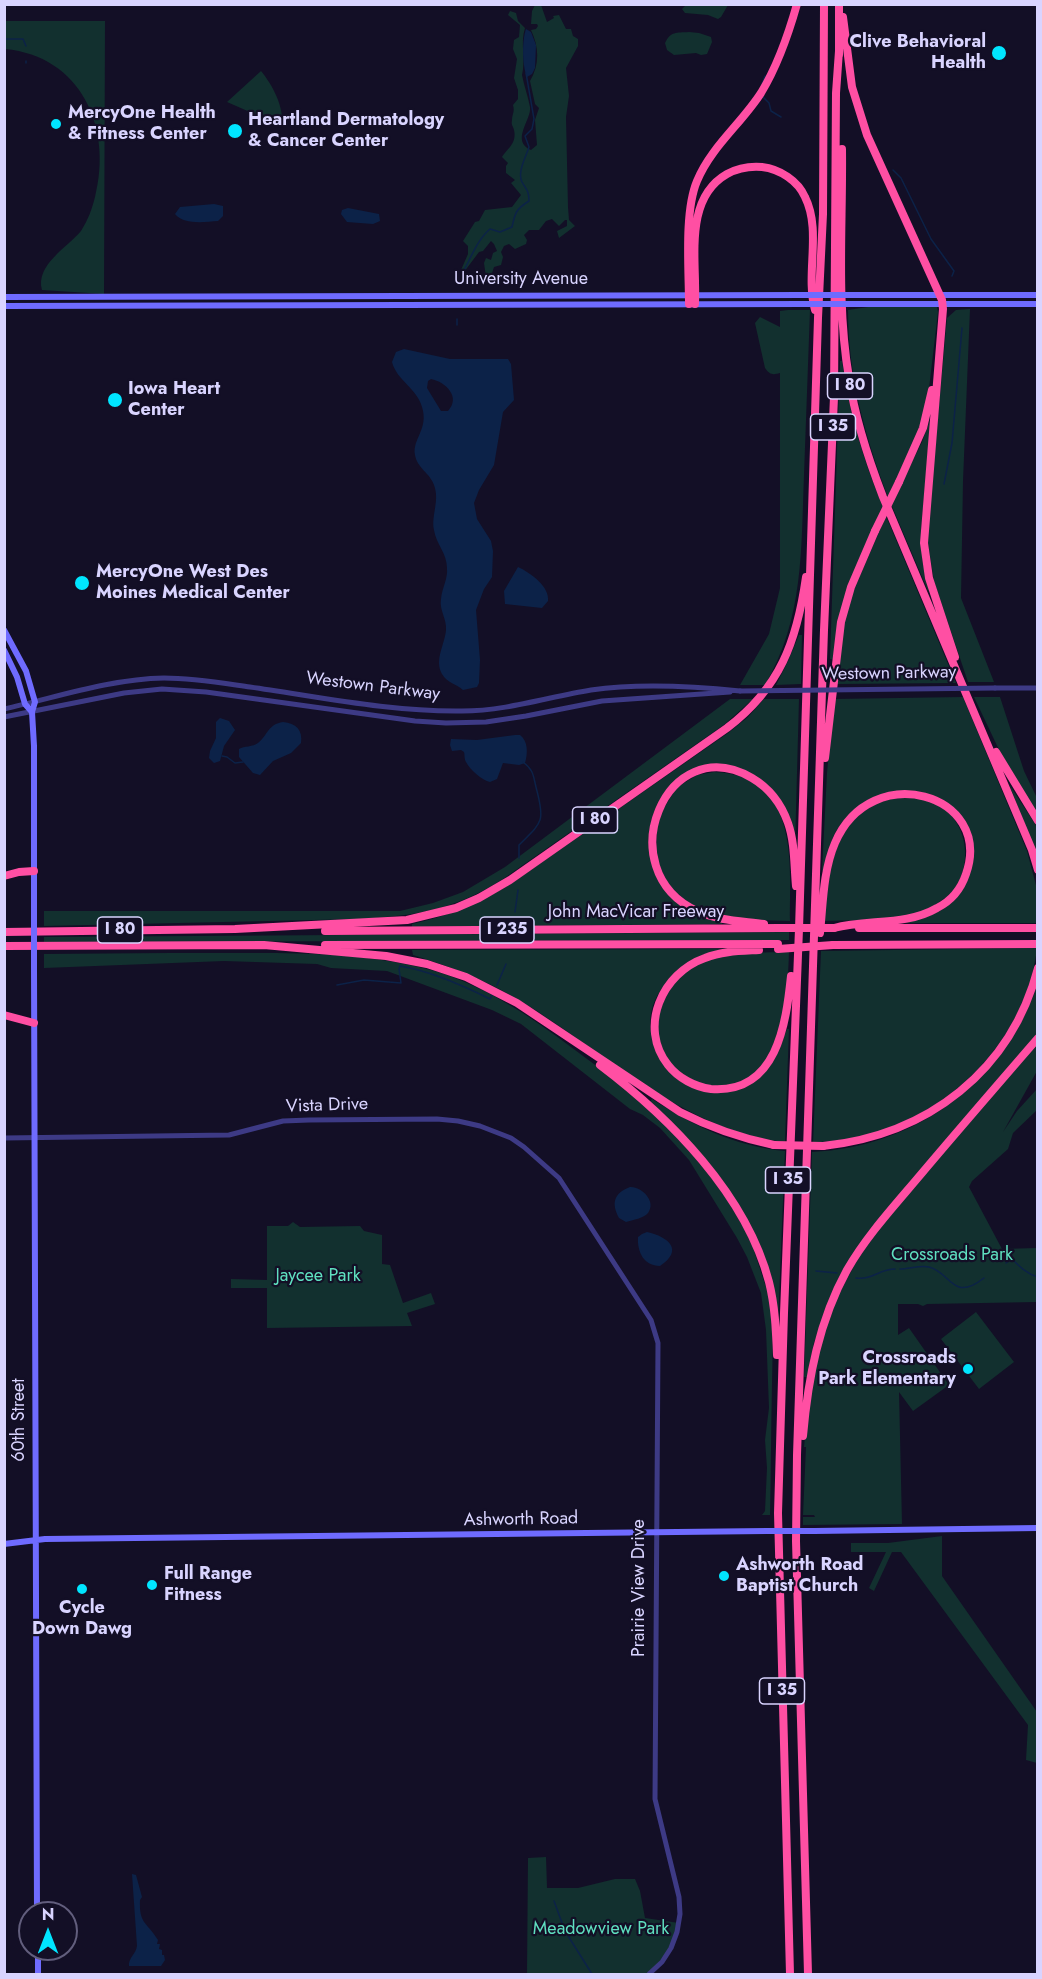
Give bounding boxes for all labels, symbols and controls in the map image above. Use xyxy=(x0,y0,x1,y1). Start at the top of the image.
place label: Clive Behavioral Health xyxy=(849,32,986,74)
marker: Clive Behavioral Health xyxy=(990,44,1008,62)
place label: MercyOne Health & Fitness Center xyxy=(68,103,216,146)
place label: Heartland Dermatology & Cancer Center xyxy=(248,110,444,152)
marker: MercyOne Health & Fitness Center xyxy=(49,117,63,131)
marker: Heartland Dermatology & Cancer Center xyxy=(226,122,244,140)
street label: University Avenue xyxy=(454,269,588,291)
road number: I 80 xyxy=(828,373,872,399)
place label: Iowa Heart Center xyxy=(128,379,220,422)
marker: Iowa Heart Center xyxy=(106,391,124,409)
road number: I 35 xyxy=(810,414,856,440)
place label: MercyOne West Des Moines Medical Center xyxy=(96,562,290,604)
marker: MercyOne West Des Moines Medical Center xyxy=(73,574,91,592)
street label: Westown Parkway xyxy=(821,662,957,686)
street label: Westown Parkway xyxy=(305,668,441,706)
road number: I 80 xyxy=(572,807,618,833)
street label: John MacVicar Freeway xyxy=(548,902,724,924)
road number: I 80 xyxy=(98,917,142,943)
road number: I 235 xyxy=(480,917,534,943)
street label: Vista Drive xyxy=(286,1094,368,1118)
road number: I 35 xyxy=(766,1167,810,1193)
park label: Crossroads Park xyxy=(891,1245,1013,1267)
park label: Jaycee Park xyxy=(275,1266,361,1288)
place label: Crossroads Park Elementary xyxy=(818,1348,956,1390)
marker: Crossroads Park Elementary xyxy=(961,1362,975,1376)
street label: 60th Street xyxy=(9,1378,31,1462)
street label: Ashworth Road xyxy=(464,1508,578,1532)
street label: Prairie View Drive xyxy=(629,1519,651,1657)
place label: Ashworth Road Baptist Church xyxy=(736,1555,863,1598)
place label: Full Range Fitness xyxy=(164,1564,252,1606)
marker: Ashworth Road Baptist Church xyxy=(717,1569,731,1583)
marker: Full Range Fitness xyxy=(145,1578,159,1592)
marker: Cycle Down Dawg xyxy=(75,1582,89,1596)
place label: Cycle Down Dawg xyxy=(32,1598,132,1640)
road number: I 35 xyxy=(760,1678,804,1704)
north arrow xyxy=(18,1901,78,1961)
text: N xyxy=(42,1903,54,1926)
park label: Meadowview Park xyxy=(533,1919,669,1941)

